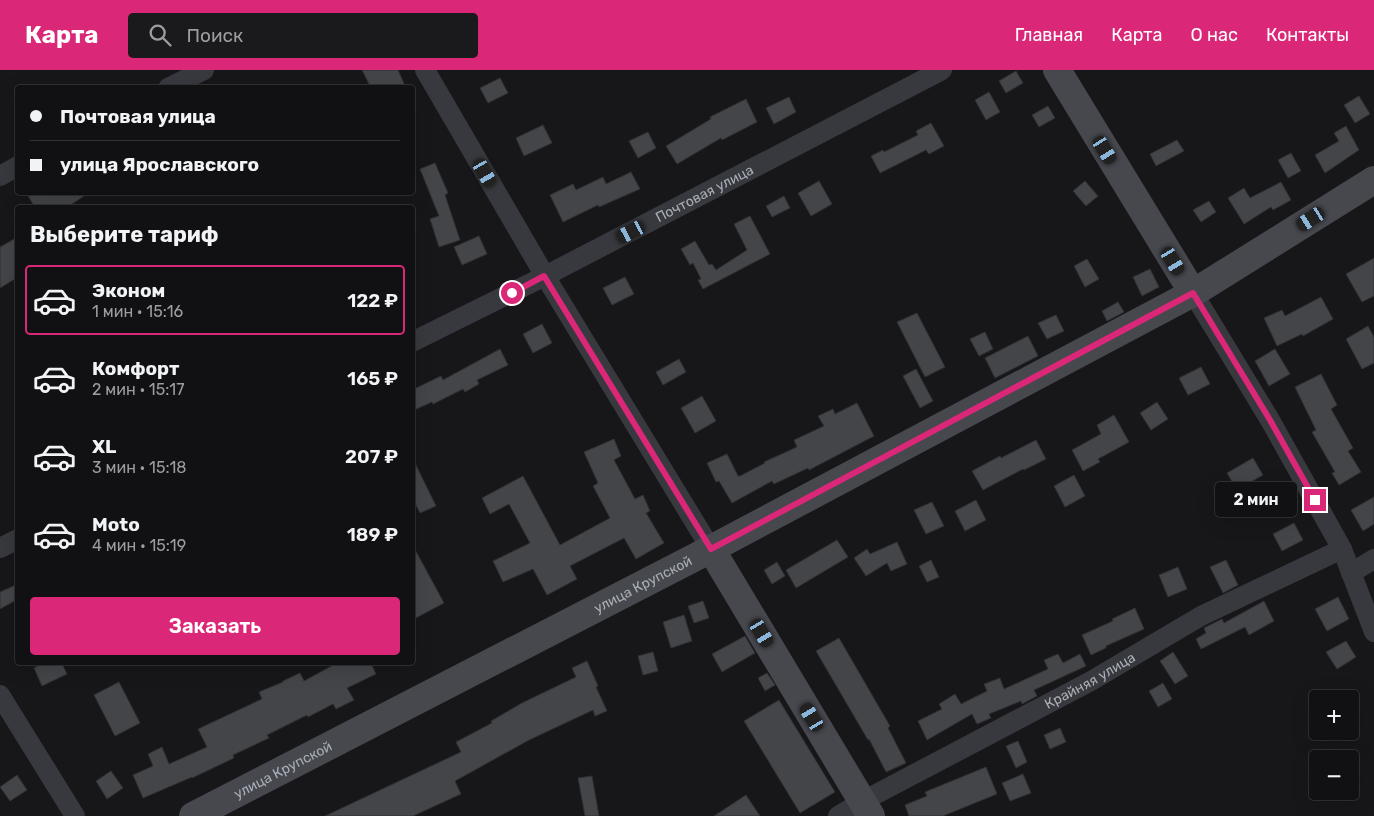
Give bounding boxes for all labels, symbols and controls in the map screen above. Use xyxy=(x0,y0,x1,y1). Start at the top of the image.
search box xyxy=(128,13,478,58)
text: Карта xyxy=(25,21,98,49)
icon: search xyxy=(146,21,174,49)
text: Поиск xyxy=(186,24,243,47)
text: Главная xyxy=(1015,24,1083,46)
text: Карта xyxy=(1111,24,1163,46)
text: О нас xyxy=(1191,24,1238,46)
text: Контакты xyxy=(1266,24,1349,46)
text: Почтовая улица xyxy=(60,105,216,128)
car xyxy=(1090,133,1119,167)
text: улица Ярославского xyxy=(60,153,259,176)
car xyxy=(471,156,498,190)
street label: Почтовая улица xyxy=(653,161,756,226)
car xyxy=(1294,205,1327,233)
car xyxy=(614,219,647,245)
text: Выберите тариф xyxy=(30,221,219,248)
car xyxy=(1158,244,1187,278)
icon: car xyxy=(32,278,77,323)
text: Эконом xyxy=(92,279,165,302)
route start xyxy=(501,282,523,304)
text: 122 ₽ xyxy=(347,289,398,312)
text: 1 мин · 15:16 xyxy=(92,302,183,321)
icon: car xyxy=(32,356,77,401)
text: Комфорт xyxy=(92,357,179,380)
text: 165 ₽ xyxy=(347,367,398,390)
text: 2 мин · 15:17 xyxy=(92,380,184,399)
icon: car xyxy=(32,434,77,479)
text: XL xyxy=(92,435,116,458)
text: 207 ₽ xyxy=(345,445,398,468)
text: 3 мин · 15:18 xyxy=(92,458,187,477)
callout: 2 мин xyxy=(1215,482,1298,518)
route end xyxy=(1304,489,1326,511)
text: 2 мин xyxy=(1233,490,1279,509)
icon: car xyxy=(32,512,77,557)
text: Moto xyxy=(92,513,140,536)
text: 189 ₽ xyxy=(347,523,398,546)
text: 4 мин · 15:19 xyxy=(92,536,186,555)
street label: улица Крупской xyxy=(591,552,695,617)
button: Заказать xyxy=(30,597,400,655)
car xyxy=(747,616,776,650)
street label: Крайняя улица xyxy=(1042,649,1138,713)
map controls xyxy=(1309,690,1359,800)
button: + xyxy=(1309,690,1359,740)
car xyxy=(797,700,826,734)
street label: улица Крупской xyxy=(231,738,335,803)
button: − xyxy=(1309,750,1359,800)

